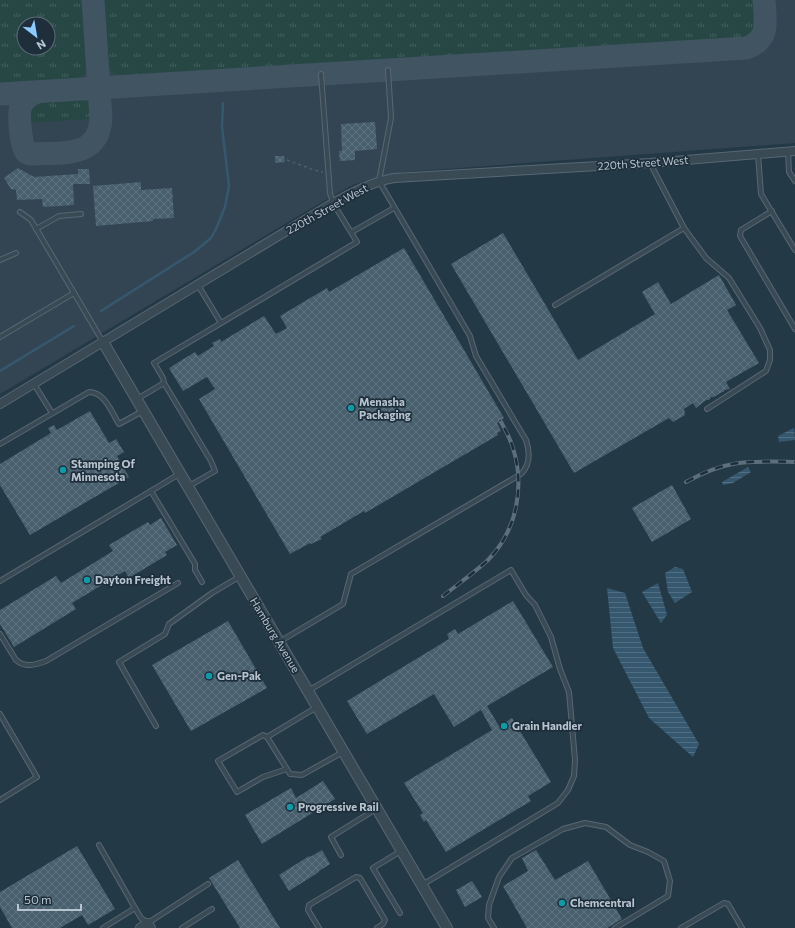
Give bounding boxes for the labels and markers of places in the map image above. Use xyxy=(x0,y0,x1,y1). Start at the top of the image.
place label: Menasha Packaging xyxy=(359,395,411,421)
marker: Menasha Packaging xyxy=(346,403,356,413)
place label: Stamping Of Minnesota xyxy=(71,457,136,483)
marker: Stamping Of Minnesota xyxy=(58,465,68,475)
place label: Dayton Freight xyxy=(95,573,171,586)
marker: Dayton Freight xyxy=(82,575,92,585)
place label: Gen-Pak xyxy=(217,669,262,682)
marker: Gen-Pak xyxy=(204,671,214,681)
place label: Grain Handler xyxy=(512,719,582,732)
marker: Grain Handler xyxy=(499,721,509,731)
place label: Progressive Rail xyxy=(298,800,379,813)
marker: Progressive Rail xyxy=(285,802,295,812)
place label: Chemcentral xyxy=(570,896,635,909)
marker: Chemcentral xyxy=(557,898,567,908)

